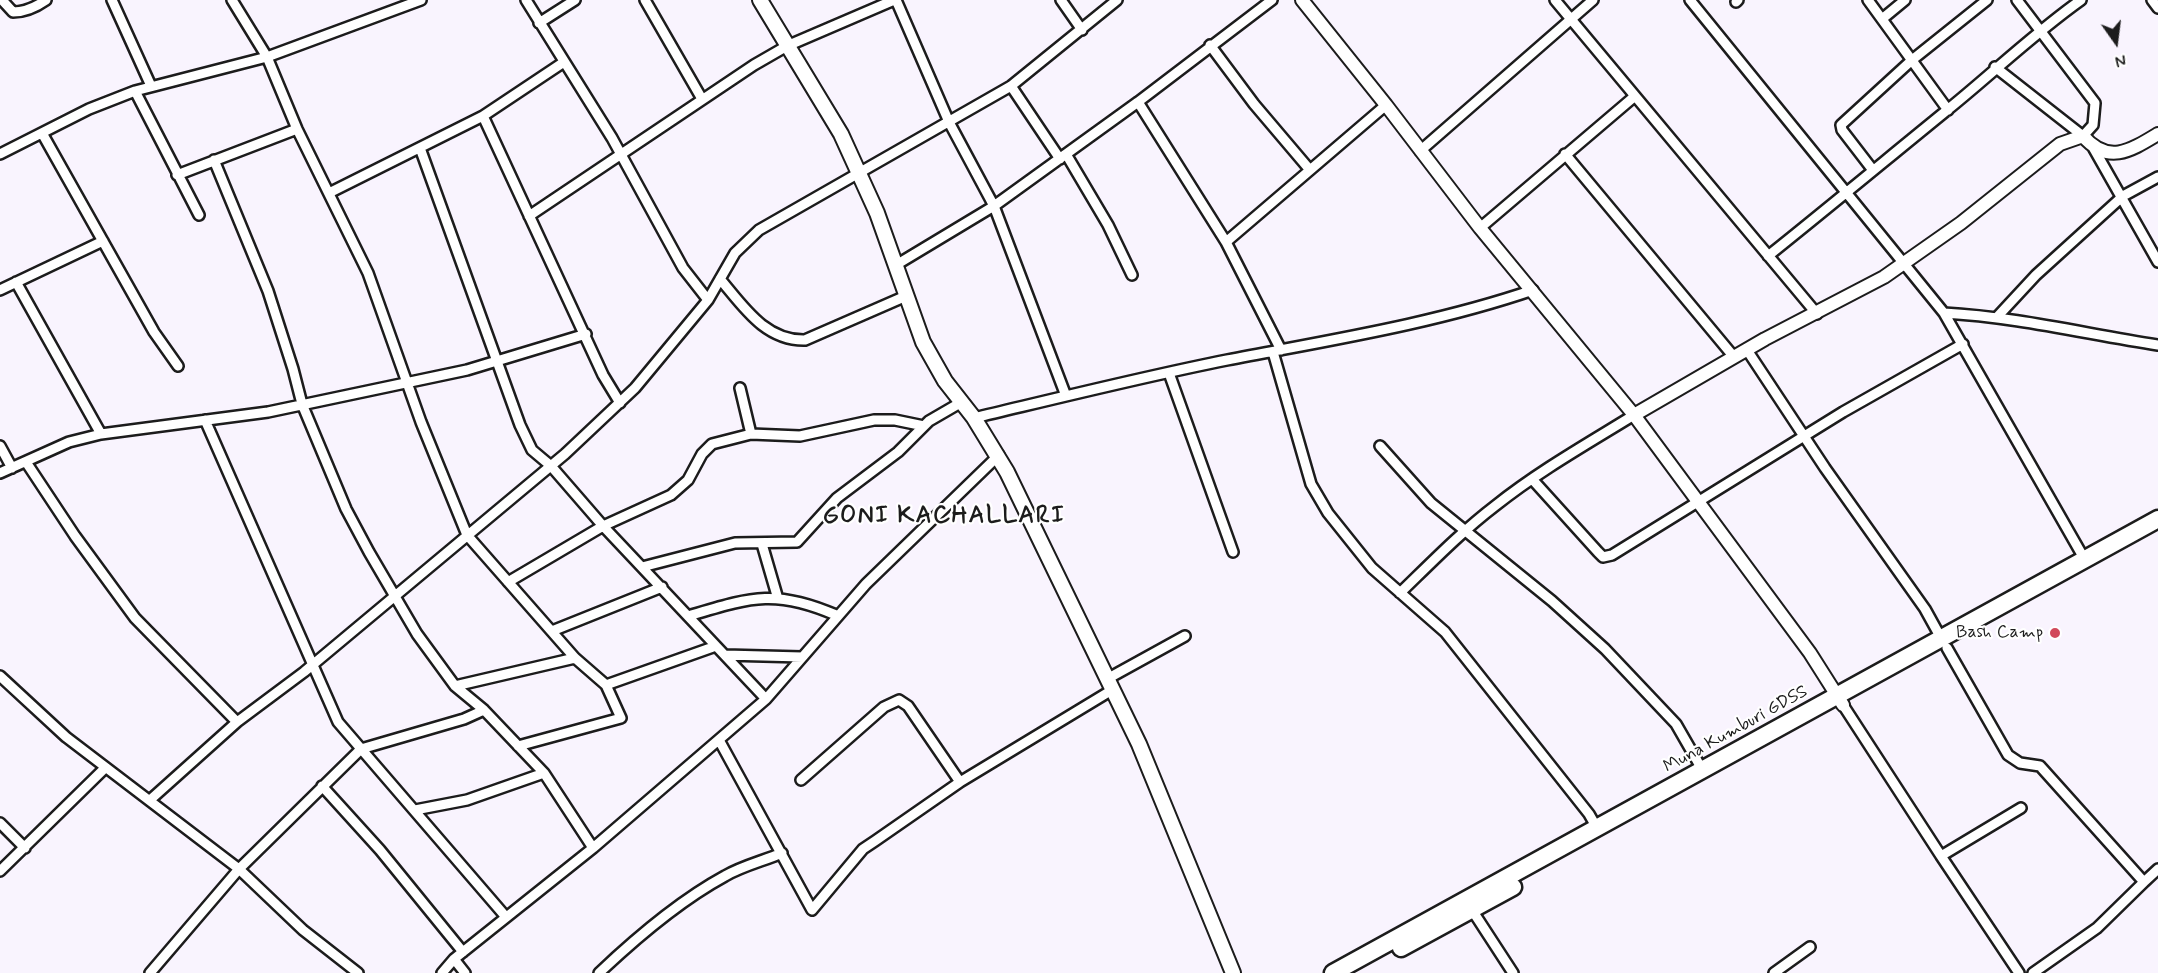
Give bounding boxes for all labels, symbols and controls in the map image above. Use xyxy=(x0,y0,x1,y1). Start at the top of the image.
north arrow xyxy=(2086,12,2146,72)
text: N xyxy=(2113,48,2128,71)
district label: GONI KACHALLARI xyxy=(824,503,1064,531)
place label: Bash Camp xyxy=(1956,622,2043,644)
marker: Bash Camp xyxy=(2048,626,2062,640)
street label: Muna Kumburi GDSS xyxy=(1660,681,1812,779)

